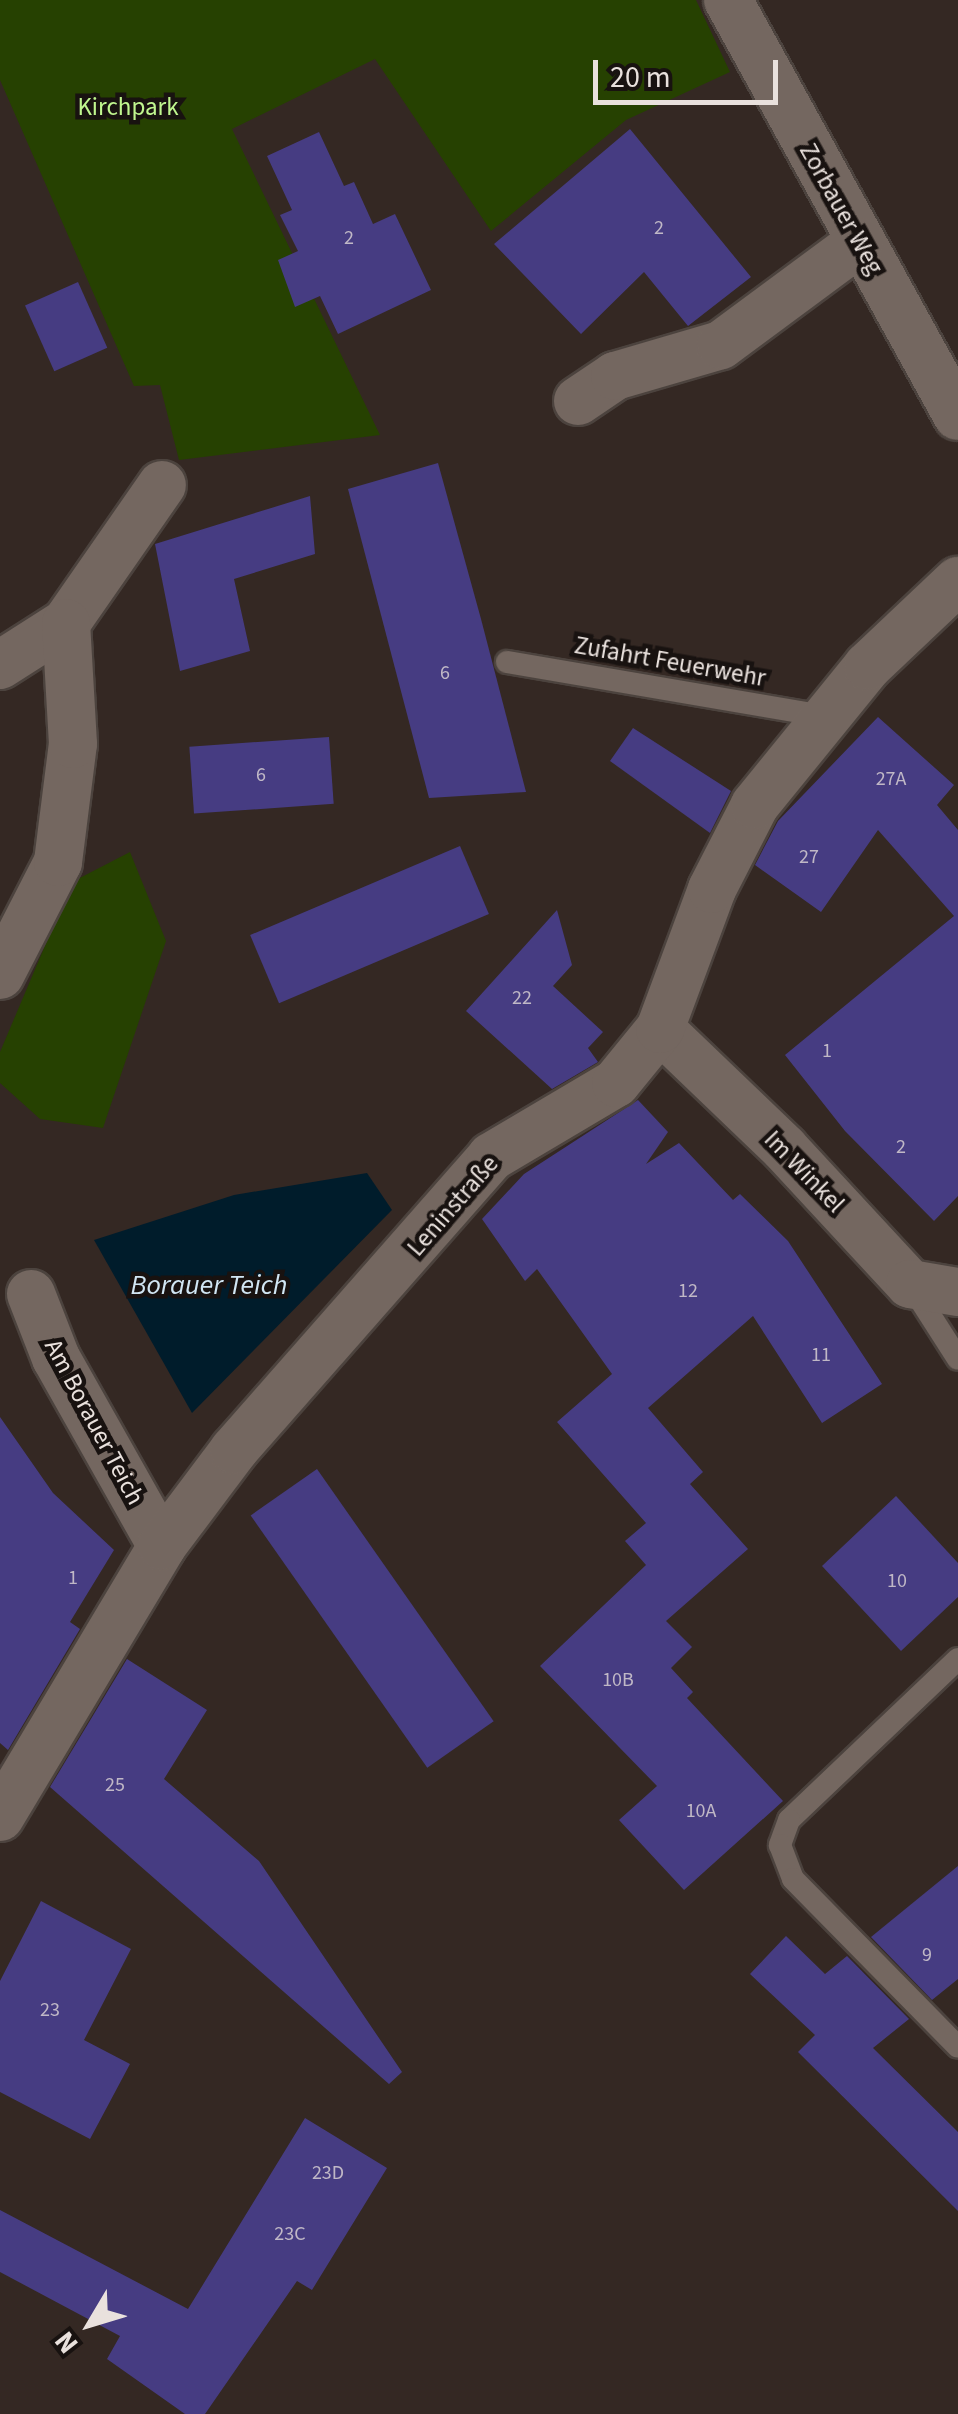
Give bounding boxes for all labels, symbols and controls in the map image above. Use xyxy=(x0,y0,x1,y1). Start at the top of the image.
scale bar xyxy=(598,40,783,102)
text: 20 m xyxy=(610,56,671,99)
park label: Kirchpark xyxy=(77,92,179,122)
street label: Zorbauer Weg xyxy=(793,138,889,280)
house number: 2 xyxy=(654,216,664,240)
house number: 2 xyxy=(344,226,354,250)
street label: Zufahrt Feuerwehr xyxy=(572,630,768,694)
house number: 6 xyxy=(440,661,450,685)
house number: 6 xyxy=(256,763,266,787)
house number: 27A xyxy=(876,767,906,791)
house number: 27 xyxy=(799,845,819,869)
house number: 22 xyxy=(512,986,532,1010)
house number: 1 xyxy=(822,1039,832,1063)
street label: Im Winkel xyxy=(758,1125,850,1219)
house number: 2 xyxy=(896,1135,906,1159)
street label: Leninstraße xyxy=(401,1149,505,1263)
water label: Borauer Teich xyxy=(130,1268,288,1302)
house number: 12 xyxy=(678,1279,698,1303)
street label: Am Borauer Teich xyxy=(38,1334,150,1510)
house number: 11 xyxy=(811,1343,831,1367)
house number: 1 xyxy=(68,1566,78,1590)
house number: 10 xyxy=(887,1569,907,1593)
house number: 10B xyxy=(602,1668,634,1692)
house number: 25 xyxy=(105,1773,125,1797)
house number: 10A xyxy=(686,1799,716,1823)
house number: 9 xyxy=(922,1943,932,1967)
house number: 23 xyxy=(40,1998,60,2022)
house number: 23D xyxy=(312,2161,344,2185)
house number: 23C xyxy=(274,2222,306,2246)
north arrow xyxy=(40,2274,140,2374)
text: N xyxy=(45,2323,88,2362)

